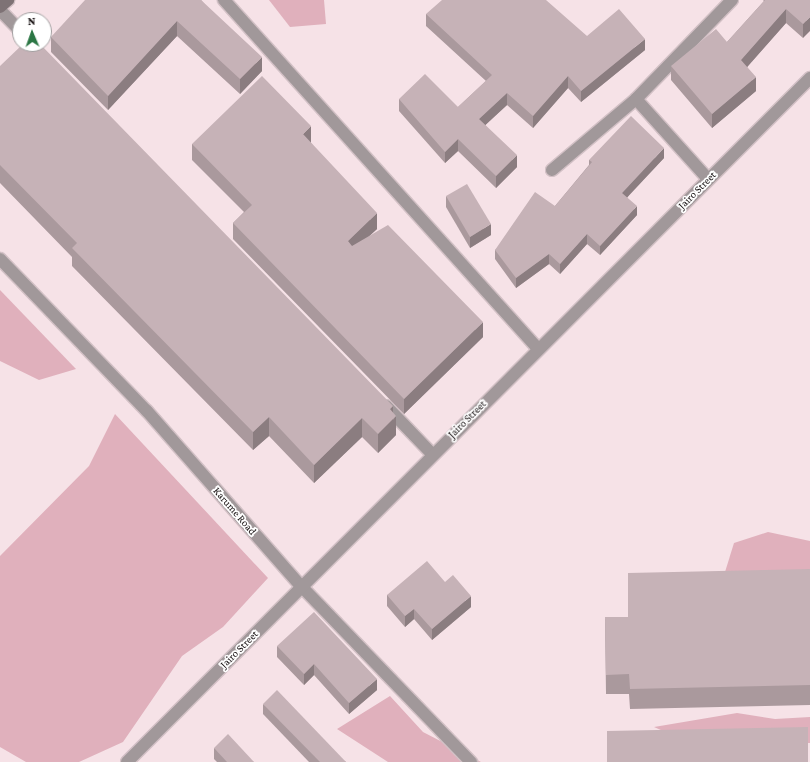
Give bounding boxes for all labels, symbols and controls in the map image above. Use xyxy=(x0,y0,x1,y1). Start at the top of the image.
north arrow xyxy=(12,12,52,52)
text: N xyxy=(28,15,36,27)
street label: Jairo Street xyxy=(675,168,719,212)
street label: Jairo Street xyxy=(445,397,489,441)
street label: Karume Road xyxy=(211,484,259,538)
street label: Jairo Street xyxy=(217,627,261,671)

